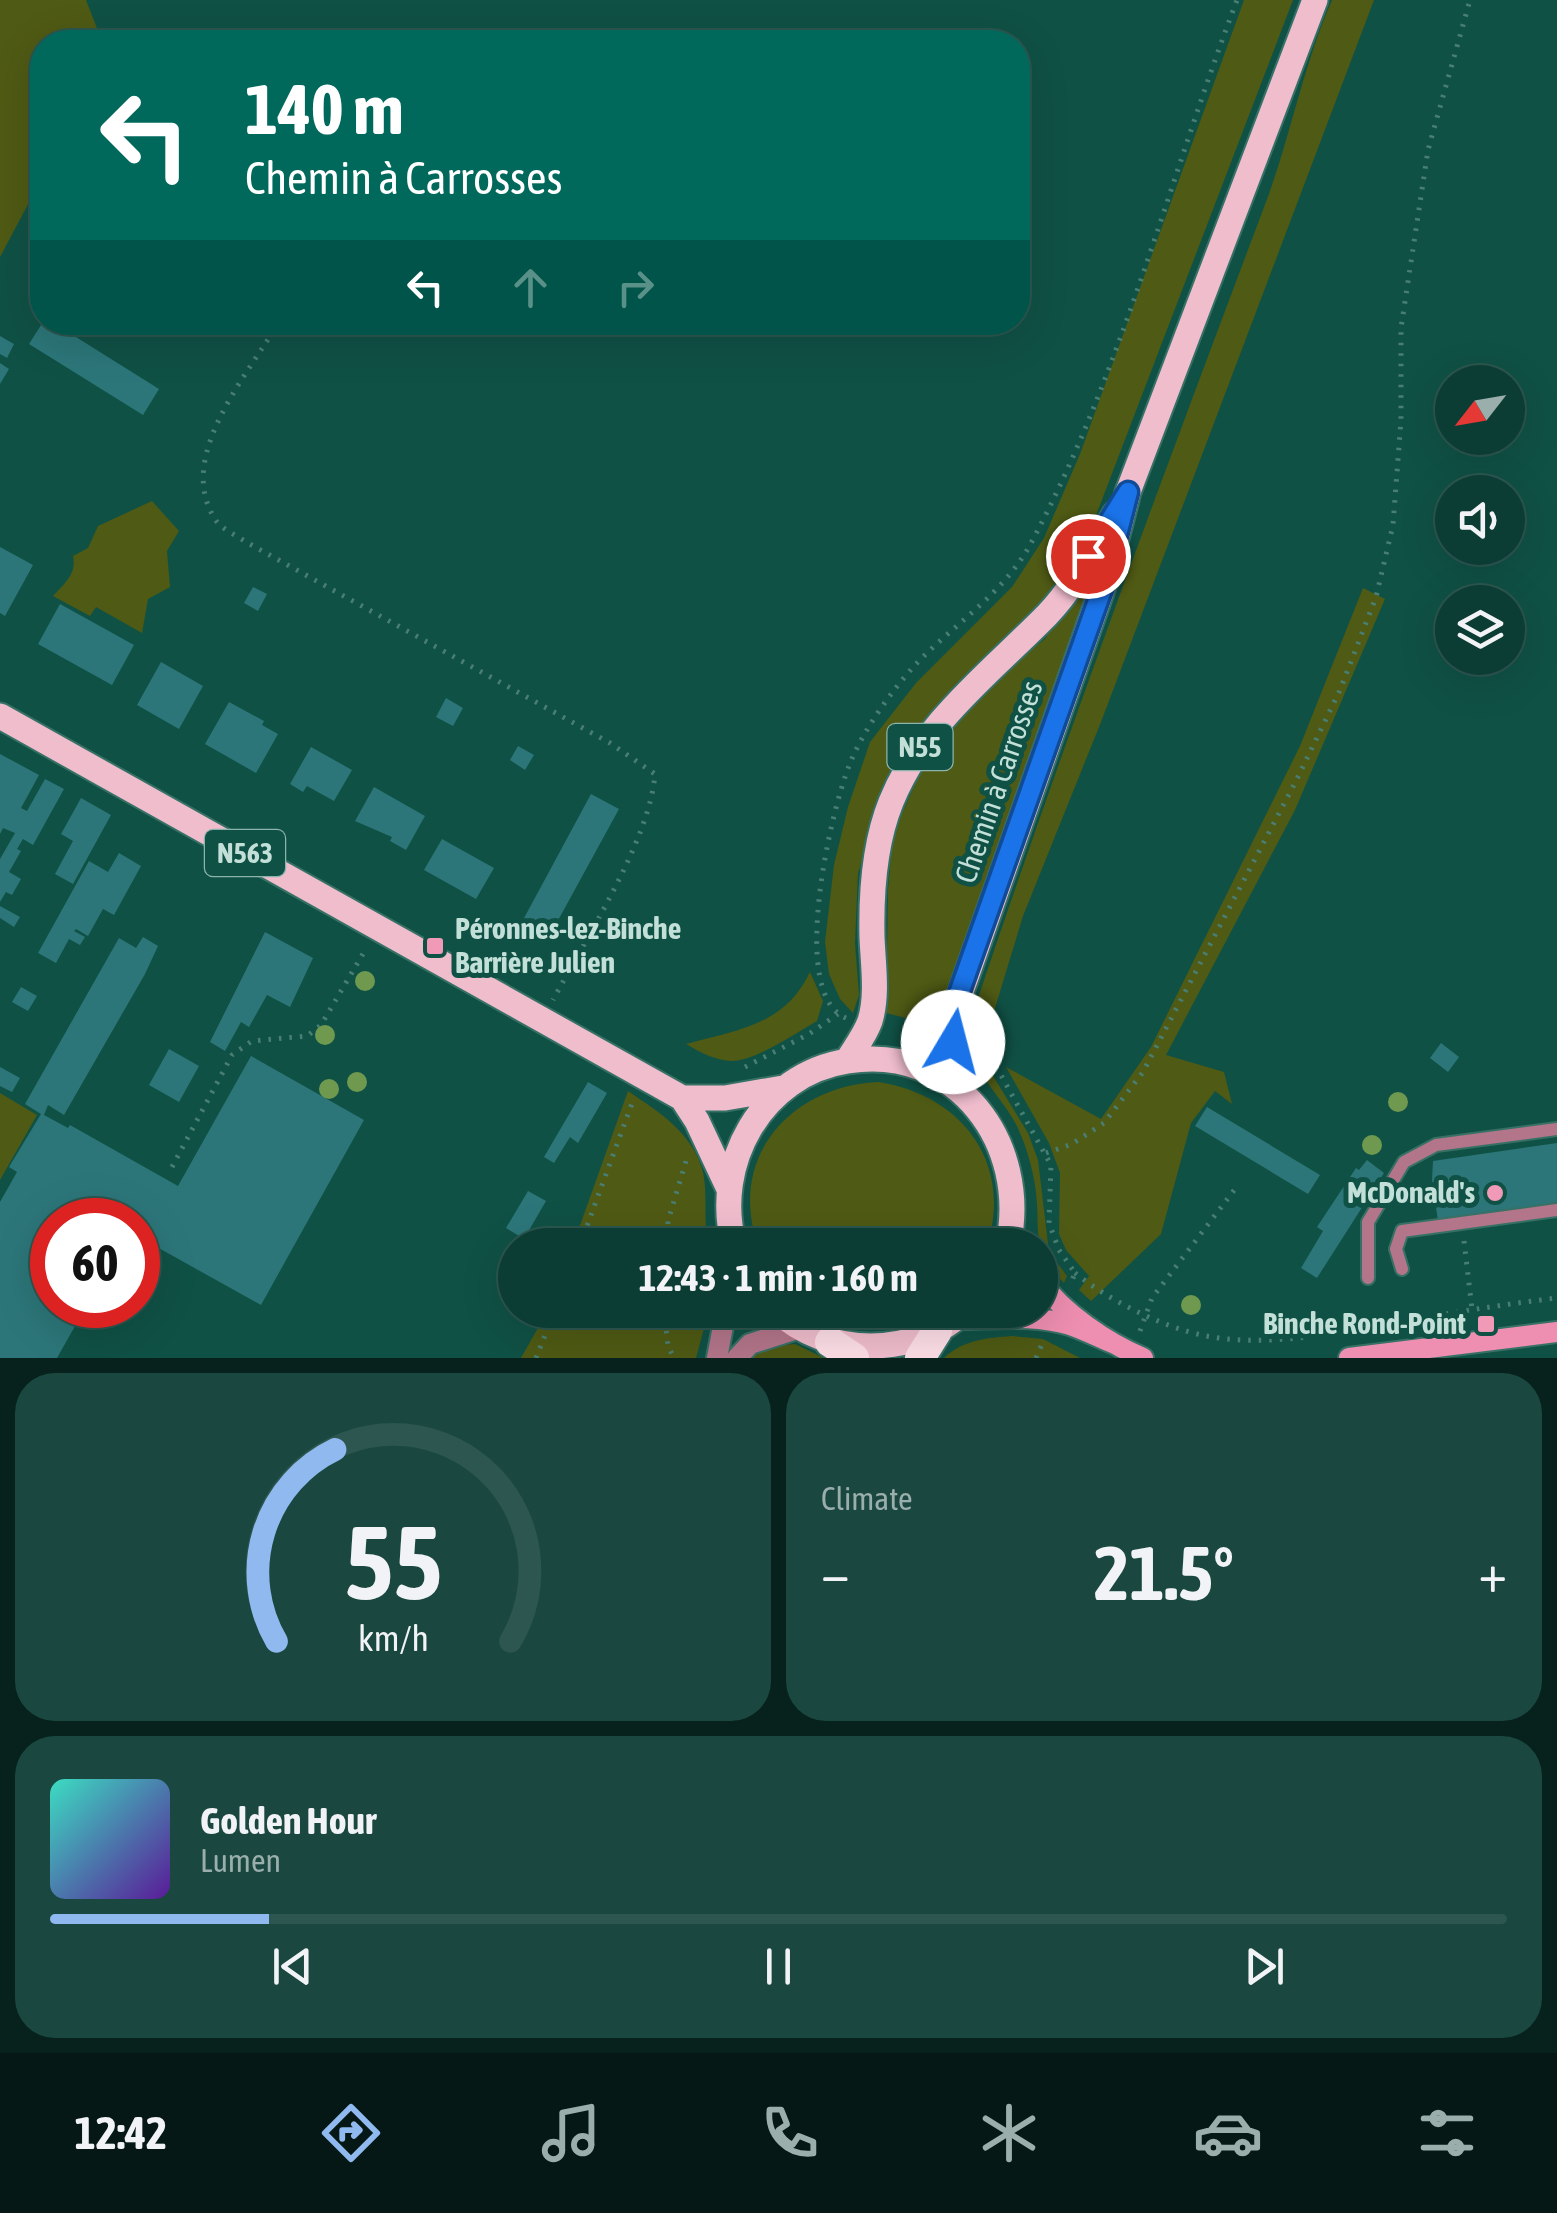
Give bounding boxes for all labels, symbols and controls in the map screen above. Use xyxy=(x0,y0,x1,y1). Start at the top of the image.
text: 140 m xyxy=(245,69,404,149)
icon: left xyxy=(80,70,210,200)
text: Chemin à Carrosses xyxy=(245,152,562,204)
icon: left xyxy=(398,260,453,315)
icon: ahead xyxy=(503,260,558,315)
icon: right xyxy=(608,260,663,315)
north arrow xyxy=(1435,365,1525,455)
map controls xyxy=(1435,365,1525,675)
button: sound xyxy=(1435,475,1525,565)
pin xyxy=(1046,514,1131,599)
icon: arrive xyxy=(1061,529,1116,584)
button: layers xyxy=(1435,585,1525,675)
street label: Chemin à Carrosses xyxy=(948,676,1049,887)
road number: N55 xyxy=(888,724,952,770)
road number: N563 xyxy=(205,830,285,876)
place label: Péronnes-lez-Binche Barrière Julien xyxy=(455,911,681,979)
marker: Péronnes-lez-Binche Barrière Julien xyxy=(424,935,446,957)
position arrow xyxy=(901,990,1005,1094)
place label: McDonald's xyxy=(1347,1175,1475,1209)
marker: McDonald's xyxy=(1484,1182,1506,1204)
speed limit sign: 60 xyxy=(30,1198,160,1328)
text: 12:43 · 1 min · 160 m xyxy=(638,1256,918,1299)
place label: Binche Rond-Point xyxy=(1263,1306,1466,1340)
marker: Binche Rond-Point xyxy=(1475,1313,1497,1335)
text: Climate xyxy=(821,1480,913,1517)
text: 55 xyxy=(344,1502,442,1621)
text: 21.5° xyxy=(1094,1530,1234,1616)
text: − xyxy=(821,1541,850,1604)
text: + xyxy=(1478,1541,1507,1604)
text: km/h xyxy=(358,1618,428,1659)
text: Golden Hour xyxy=(200,1799,376,1842)
text: Lumen xyxy=(200,1842,281,1879)
icon: previous xyxy=(265,1939,320,1994)
icon: pause xyxy=(751,1939,806,1994)
icon: next xyxy=(1237,1939,1292,1994)
icon: directions xyxy=(316,2098,386,2168)
icon: music xyxy=(536,2098,606,2168)
icon: phone xyxy=(755,2098,825,2168)
icon: climate xyxy=(974,2098,1044,2168)
icon: car xyxy=(1193,2098,1263,2168)
icon: filters xyxy=(1412,2098,1482,2168)
text: 12:42 xyxy=(75,2107,167,2159)

